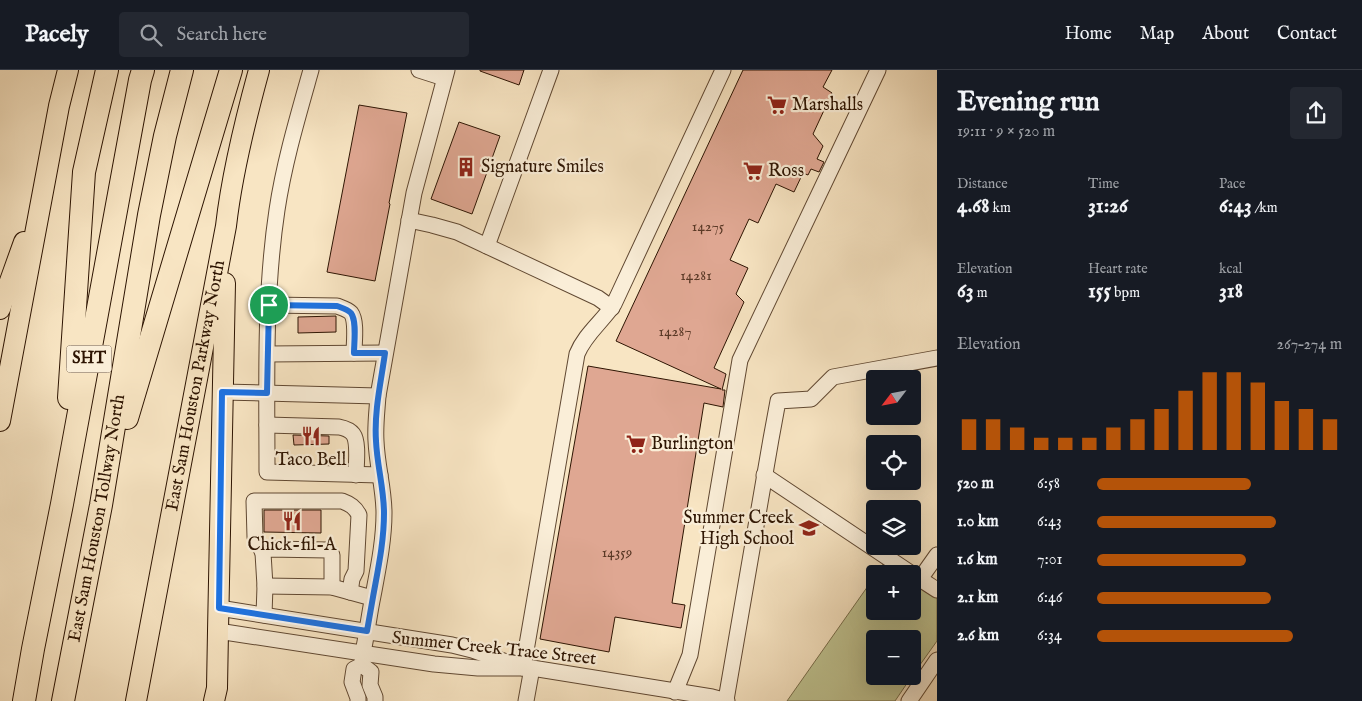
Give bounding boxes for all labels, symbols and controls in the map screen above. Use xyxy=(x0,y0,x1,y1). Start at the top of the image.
search box xyxy=(119,12,469,57)
text: Pacely xyxy=(25,19,89,50)
icon: search xyxy=(137,21,165,49)
text: Search here xyxy=(177,23,267,47)
text: Home xyxy=(1065,23,1112,46)
text: Map xyxy=(1140,23,1174,46)
text: About xyxy=(1202,23,1249,46)
text: Contact xyxy=(1277,23,1337,46)
text: Evening run xyxy=(957,85,1100,120)
button: share xyxy=(1290,87,1342,139)
supermarket icon: Marshalls xyxy=(766,94,788,116)
place label: Marshalls xyxy=(792,94,863,117)
text: 19:11 · 9 × 520 m xyxy=(957,122,1055,142)
building icon: Signature Smiles xyxy=(455,156,477,178)
place label: Signature Smiles xyxy=(481,156,604,179)
supermarket icon: Ross xyxy=(742,160,764,182)
place label: Ross xyxy=(768,160,804,183)
text: Distance xyxy=(957,175,1008,193)
text: Time xyxy=(1088,175,1119,193)
text: Pace xyxy=(1219,175,1246,193)
text: 4.68 xyxy=(957,193,989,220)
text: 31:26 xyxy=(1088,193,1128,220)
text: 6:43 xyxy=(1219,193,1252,220)
text: km xyxy=(989,199,1011,217)
text: /km xyxy=(1252,199,1278,217)
house number: 14275 xyxy=(692,217,725,236)
street label: East Sam Houston Parkway North xyxy=(161,258,231,513)
text: Elevation xyxy=(957,260,1013,278)
text: Heart rate xyxy=(1088,260,1148,278)
text: kcal xyxy=(1219,260,1242,278)
house number: 14281 xyxy=(680,266,712,285)
text: 63 xyxy=(957,278,974,305)
text: 155 xyxy=(1088,278,1111,305)
text: 318 xyxy=(1219,278,1243,305)
pin xyxy=(248,284,290,326)
text: m xyxy=(974,284,988,302)
text: bpm xyxy=(1111,284,1140,302)
icon: arrive xyxy=(255,291,283,319)
house number: 14287 xyxy=(659,322,691,341)
text: Elevation xyxy=(957,335,1020,355)
text: 267–274 m xyxy=(1276,335,1342,355)
road number: SHT xyxy=(66,346,112,372)
north arrow xyxy=(866,370,921,425)
map controls xyxy=(866,370,921,685)
street label: East Sam Houston Tollway North xyxy=(63,392,131,644)
restaurant icon: Taco Bell xyxy=(300,425,322,447)
supermarket icon: Burlington xyxy=(625,433,647,455)
place label: Burlington xyxy=(651,433,734,456)
button: locate xyxy=(866,435,921,490)
place label: Taco Bell xyxy=(276,449,347,472)
text: 520 m xyxy=(957,474,994,494)
text: 6:58 xyxy=(1037,474,1060,494)
button: layers xyxy=(866,500,921,555)
place label: Summer Creek High School xyxy=(683,507,794,551)
restaurant icon: Chick-fil-A xyxy=(281,510,303,532)
text: 1.0 km xyxy=(957,512,999,532)
text: 6:43 xyxy=(1037,512,1062,532)
school or university icon: Summer Creek High School xyxy=(798,517,820,539)
place label: Chick-fil-A xyxy=(248,534,337,557)
house number: 14359 xyxy=(602,543,632,562)
text: 1.6 km xyxy=(957,550,998,570)
text: 7:01 xyxy=(1037,550,1062,570)
button: + xyxy=(866,565,921,620)
text: 2.1 km xyxy=(957,588,998,608)
text: 6:46 xyxy=(1037,588,1063,608)
text: 2.6 km xyxy=(957,626,999,646)
text: 6:34 xyxy=(1037,626,1062,646)
street label: Summer Creek Trace Street xyxy=(391,627,597,671)
button: − xyxy=(866,630,921,685)

